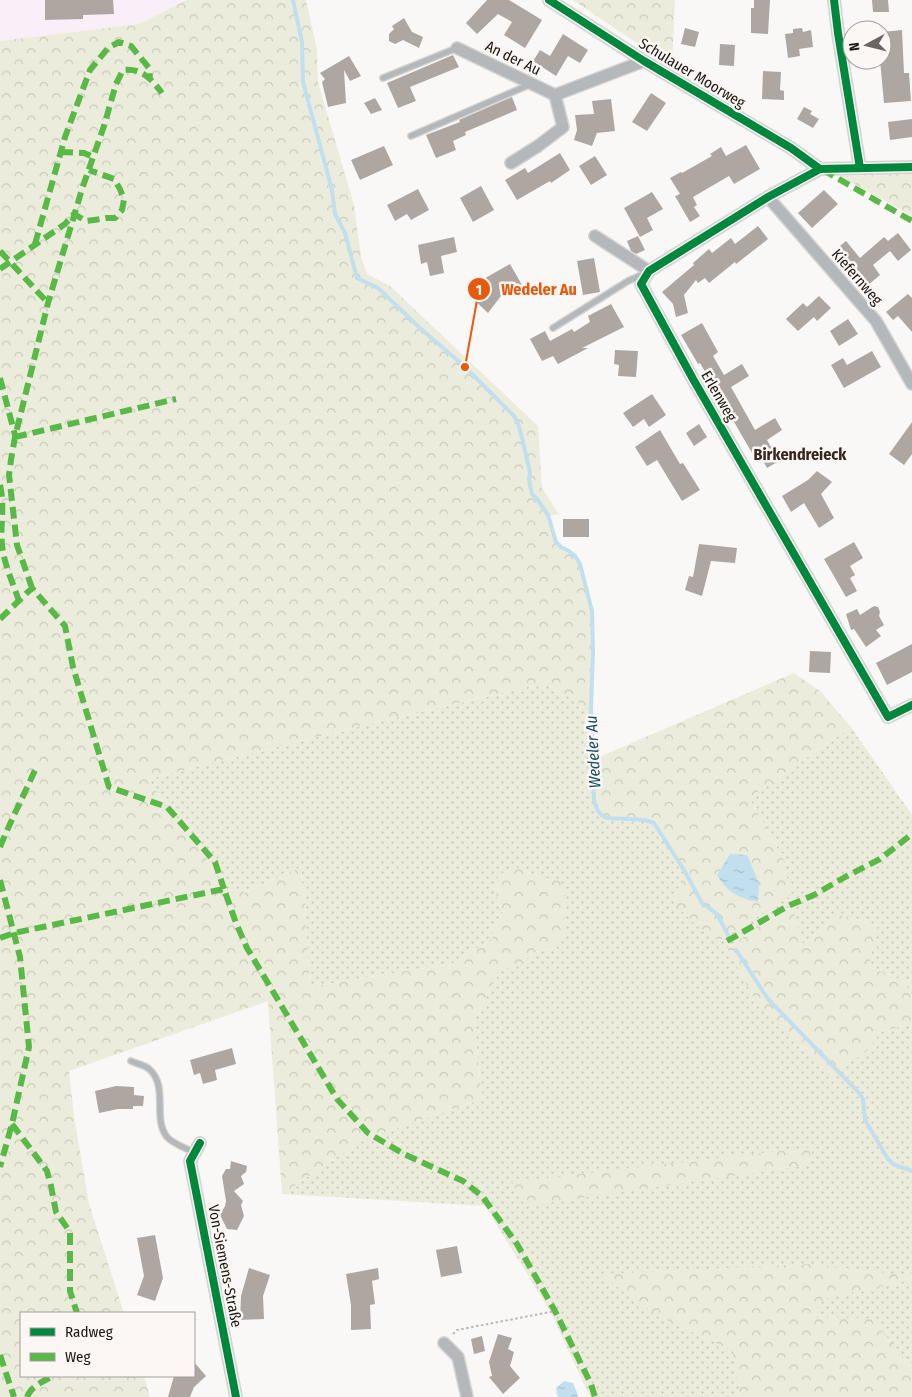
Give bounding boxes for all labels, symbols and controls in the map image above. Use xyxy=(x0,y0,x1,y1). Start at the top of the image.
north arrow xyxy=(842,20,892,70)
street label: Schulauer Moorweg xyxy=(636,34,748,112)
street label: An der Au xyxy=(482,37,544,79)
text: N xyxy=(846,41,864,52)
street label: Kiefernweg xyxy=(828,245,886,309)
callout: Wedeler Au xyxy=(467,274,587,305)
text: Wedeler Au xyxy=(501,280,577,299)
text: 1 xyxy=(476,281,482,299)
street label: Erlenweg xyxy=(697,367,741,425)
district label: Birkendreieck xyxy=(754,445,847,464)
water label: Wedeler Au xyxy=(582,715,604,789)
street label: Von-Siemens-Straße xyxy=(204,1203,246,1329)
legend xyxy=(20,1312,195,1377)
text: Radweg xyxy=(65,1323,113,1341)
text: Weg xyxy=(65,1348,91,1366)

